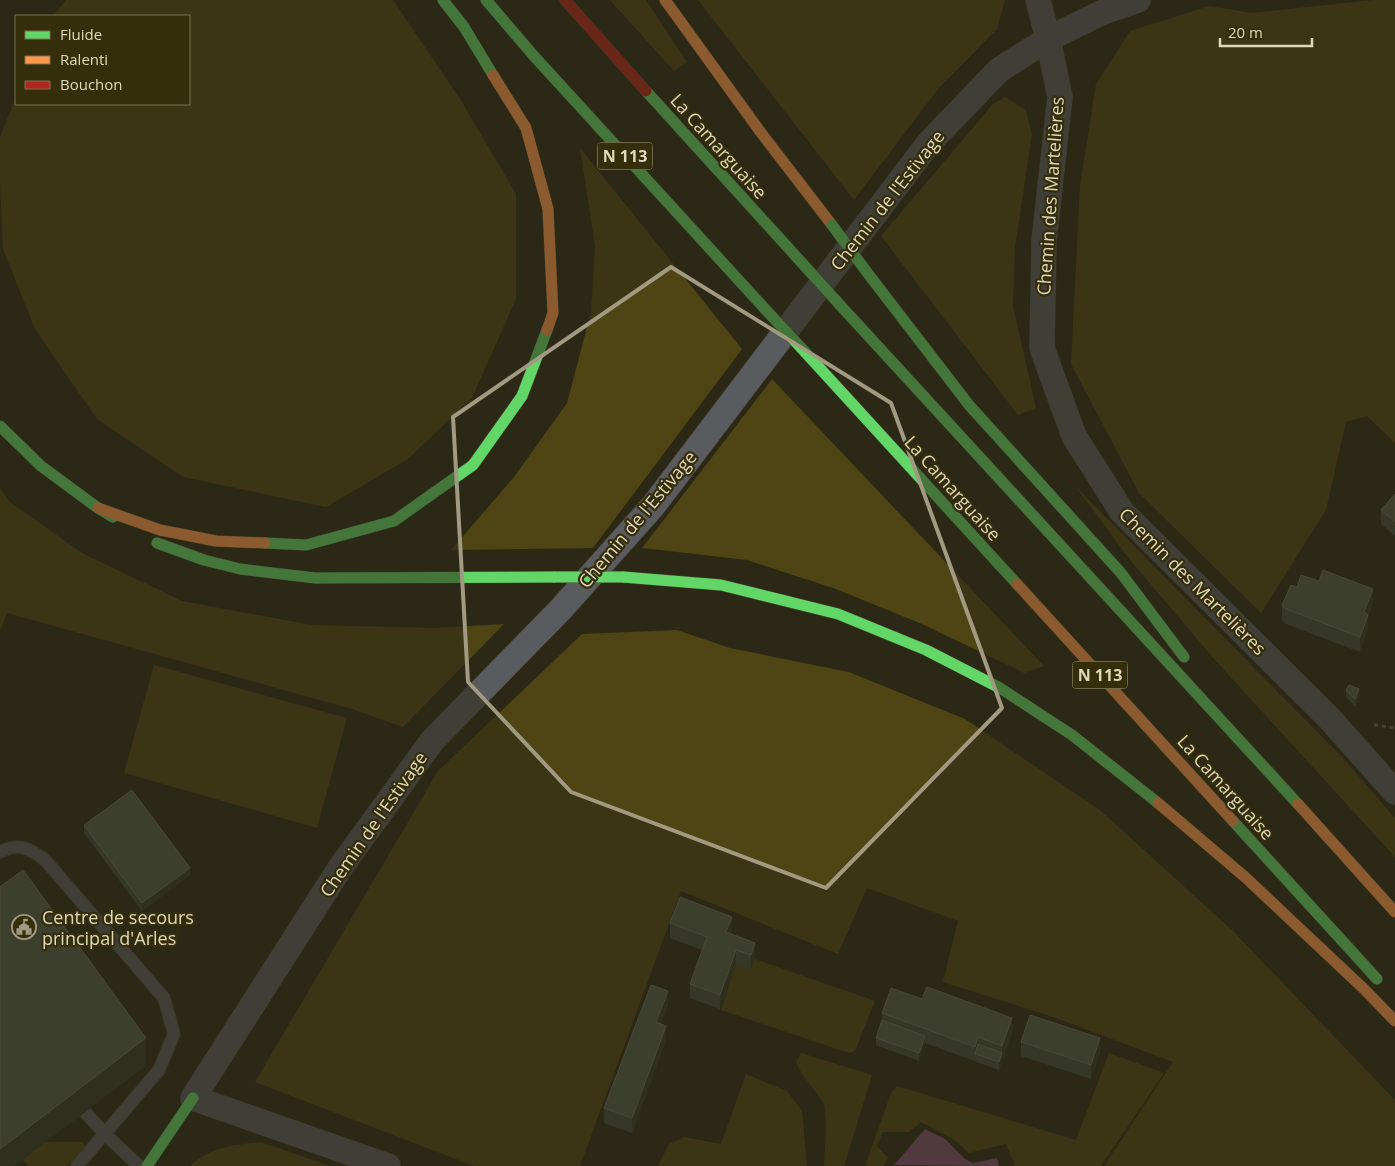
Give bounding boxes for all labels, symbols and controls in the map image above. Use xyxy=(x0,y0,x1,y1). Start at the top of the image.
legend xyxy=(15,15,190,105)
scale bar xyxy=(1220,15,1312,47)
text: 20 m xyxy=(1228,22,1263,42)
text: Fluide xyxy=(60,24,102,44)
text: Ralenti xyxy=(60,49,108,69)
text: Bouchon xyxy=(60,74,123,94)
street label: La Camarguaise xyxy=(665,88,773,204)
street label: Chemin des Martelières xyxy=(1031,96,1069,296)
street label: Chemin de l'Estivage xyxy=(825,125,949,275)
road number: N 113 xyxy=(598,142,652,170)
street label: La Camarguaise xyxy=(899,430,1007,546)
street label: Chemin de l'Estivage xyxy=(572,445,702,593)
street label: Chemin des Martelières xyxy=(1114,502,1272,660)
road number: N 113 xyxy=(1072,662,1128,688)
street label: La Camarguaise xyxy=(1172,729,1280,845)
street label: Chemin de l'Estivage xyxy=(314,747,432,901)
place label: Centre de secours principal d'Arles xyxy=(42,905,194,950)
public building icon: Centre de secours principal d'Arles xyxy=(11,914,37,940)

